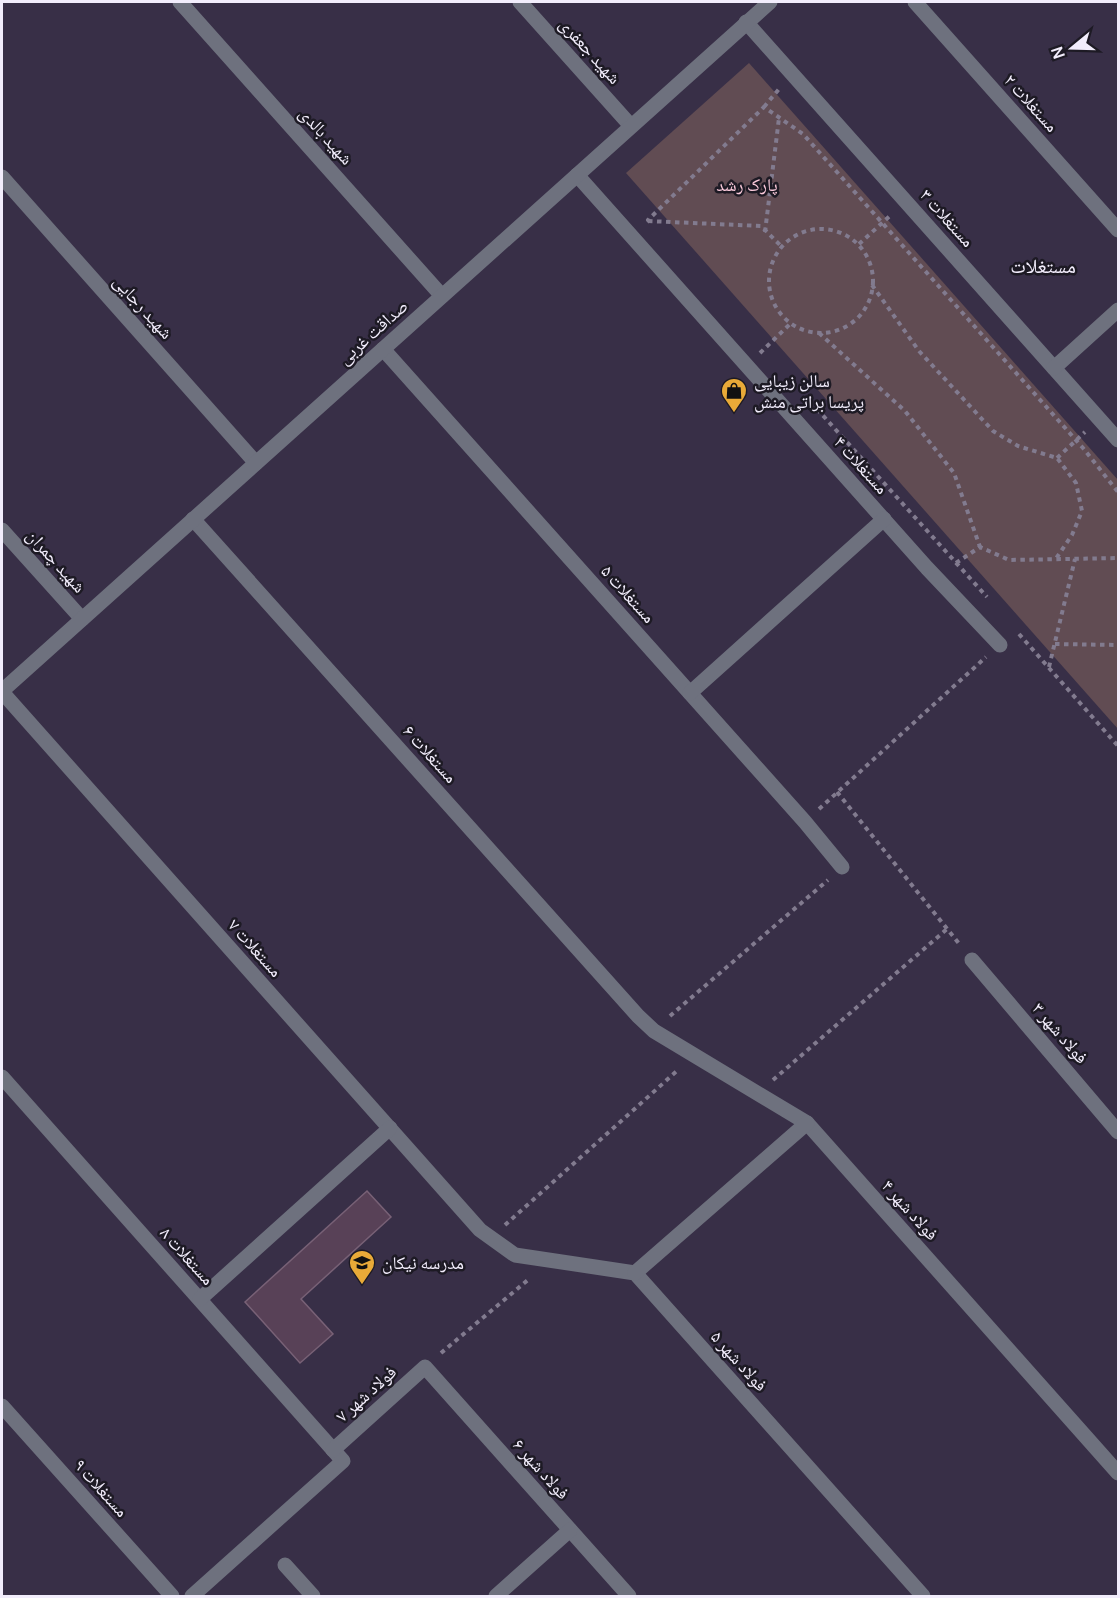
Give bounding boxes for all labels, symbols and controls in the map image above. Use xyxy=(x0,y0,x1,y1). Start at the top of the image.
street label: شهید جعفری xyxy=(555,12,627,89)
north arrow xyxy=(1042,18,1102,78)
text: N xyxy=(1046,44,1070,62)
street label: مستغلات ۲ xyxy=(999,68,1064,137)
street label: شهید بالدی xyxy=(294,101,359,169)
park label: پارک رشد xyxy=(716,172,778,196)
street label: مستغلات ۳ xyxy=(915,183,980,252)
district label: مستغلات xyxy=(1010,252,1076,279)
street label: شهید رجایی xyxy=(108,269,179,344)
street label: صداقت غربی xyxy=(332,293,413,369)
place label: سالن زیبایی پریسا براتی منش xyxy=(754,368,864,413)
shop icon: سالن زیبایی پریسا براتی منش xyxy=(719,376,749,414)
street label: مستغلات ۴ xyxy=(829,430,894,499)
street label: شهید چمران xyxy=(22,523,92,597)
street label: مستغلات ۵ xyxy=(596,559,661,628)
street label: مستغلات ۶ xyxy=(398,719,463,788)
street label: مستغلات ۷ xyxy=(223,913,288,982)
street label: فولاد شهر ۳ xyxy=(1027,997,1094,1068)
street label: فولاد شهر ۴ xyxy=(877,1174,944,1245)
street label: مستغلات ۸ xyxy=(155,1221,220,1290)
school or university icon: مدرسه نیکان xyxy=(347,1248,377,1286)
place label: مدرسه نیکان xyxy=(382,1250,464,1274)
street label: فولاد شهر ۵ xyxy=(706,1325,773,1396)
street label: فولاد شهر ۷ xyxy=(330,1360,401,1427)
street label: فولاد شهر ۶ xyxy=(508,1433,575,1504)
street label: مستغلات ۹ xyxy=(69,1453,134,1522)

